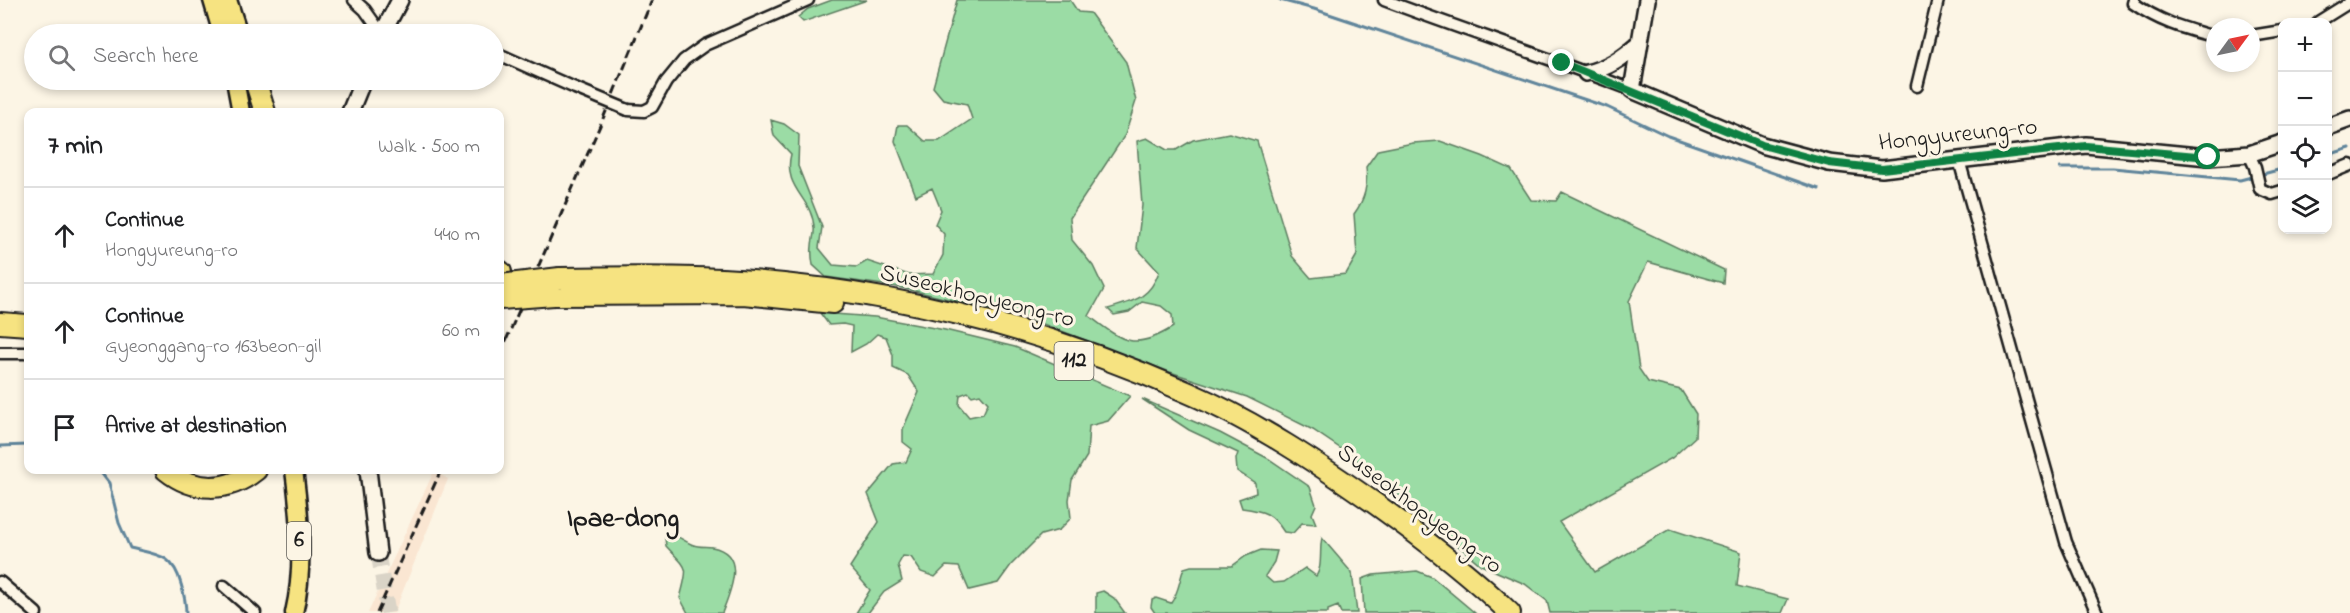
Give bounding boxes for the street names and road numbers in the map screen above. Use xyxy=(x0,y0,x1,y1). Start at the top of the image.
street label: Hongyureung-ro xyxy=(1877,110,2039,163)
street label: Suseokhopyeong-ro xyxy=(876,256,1078,339)
road number: 112 xyxy=(1054,342,1094,380)
street label: Suseokhopyeong-ro xyxy=(1328,436,1509,585)
road number: 6 xyxy=(287,522,311,560)

